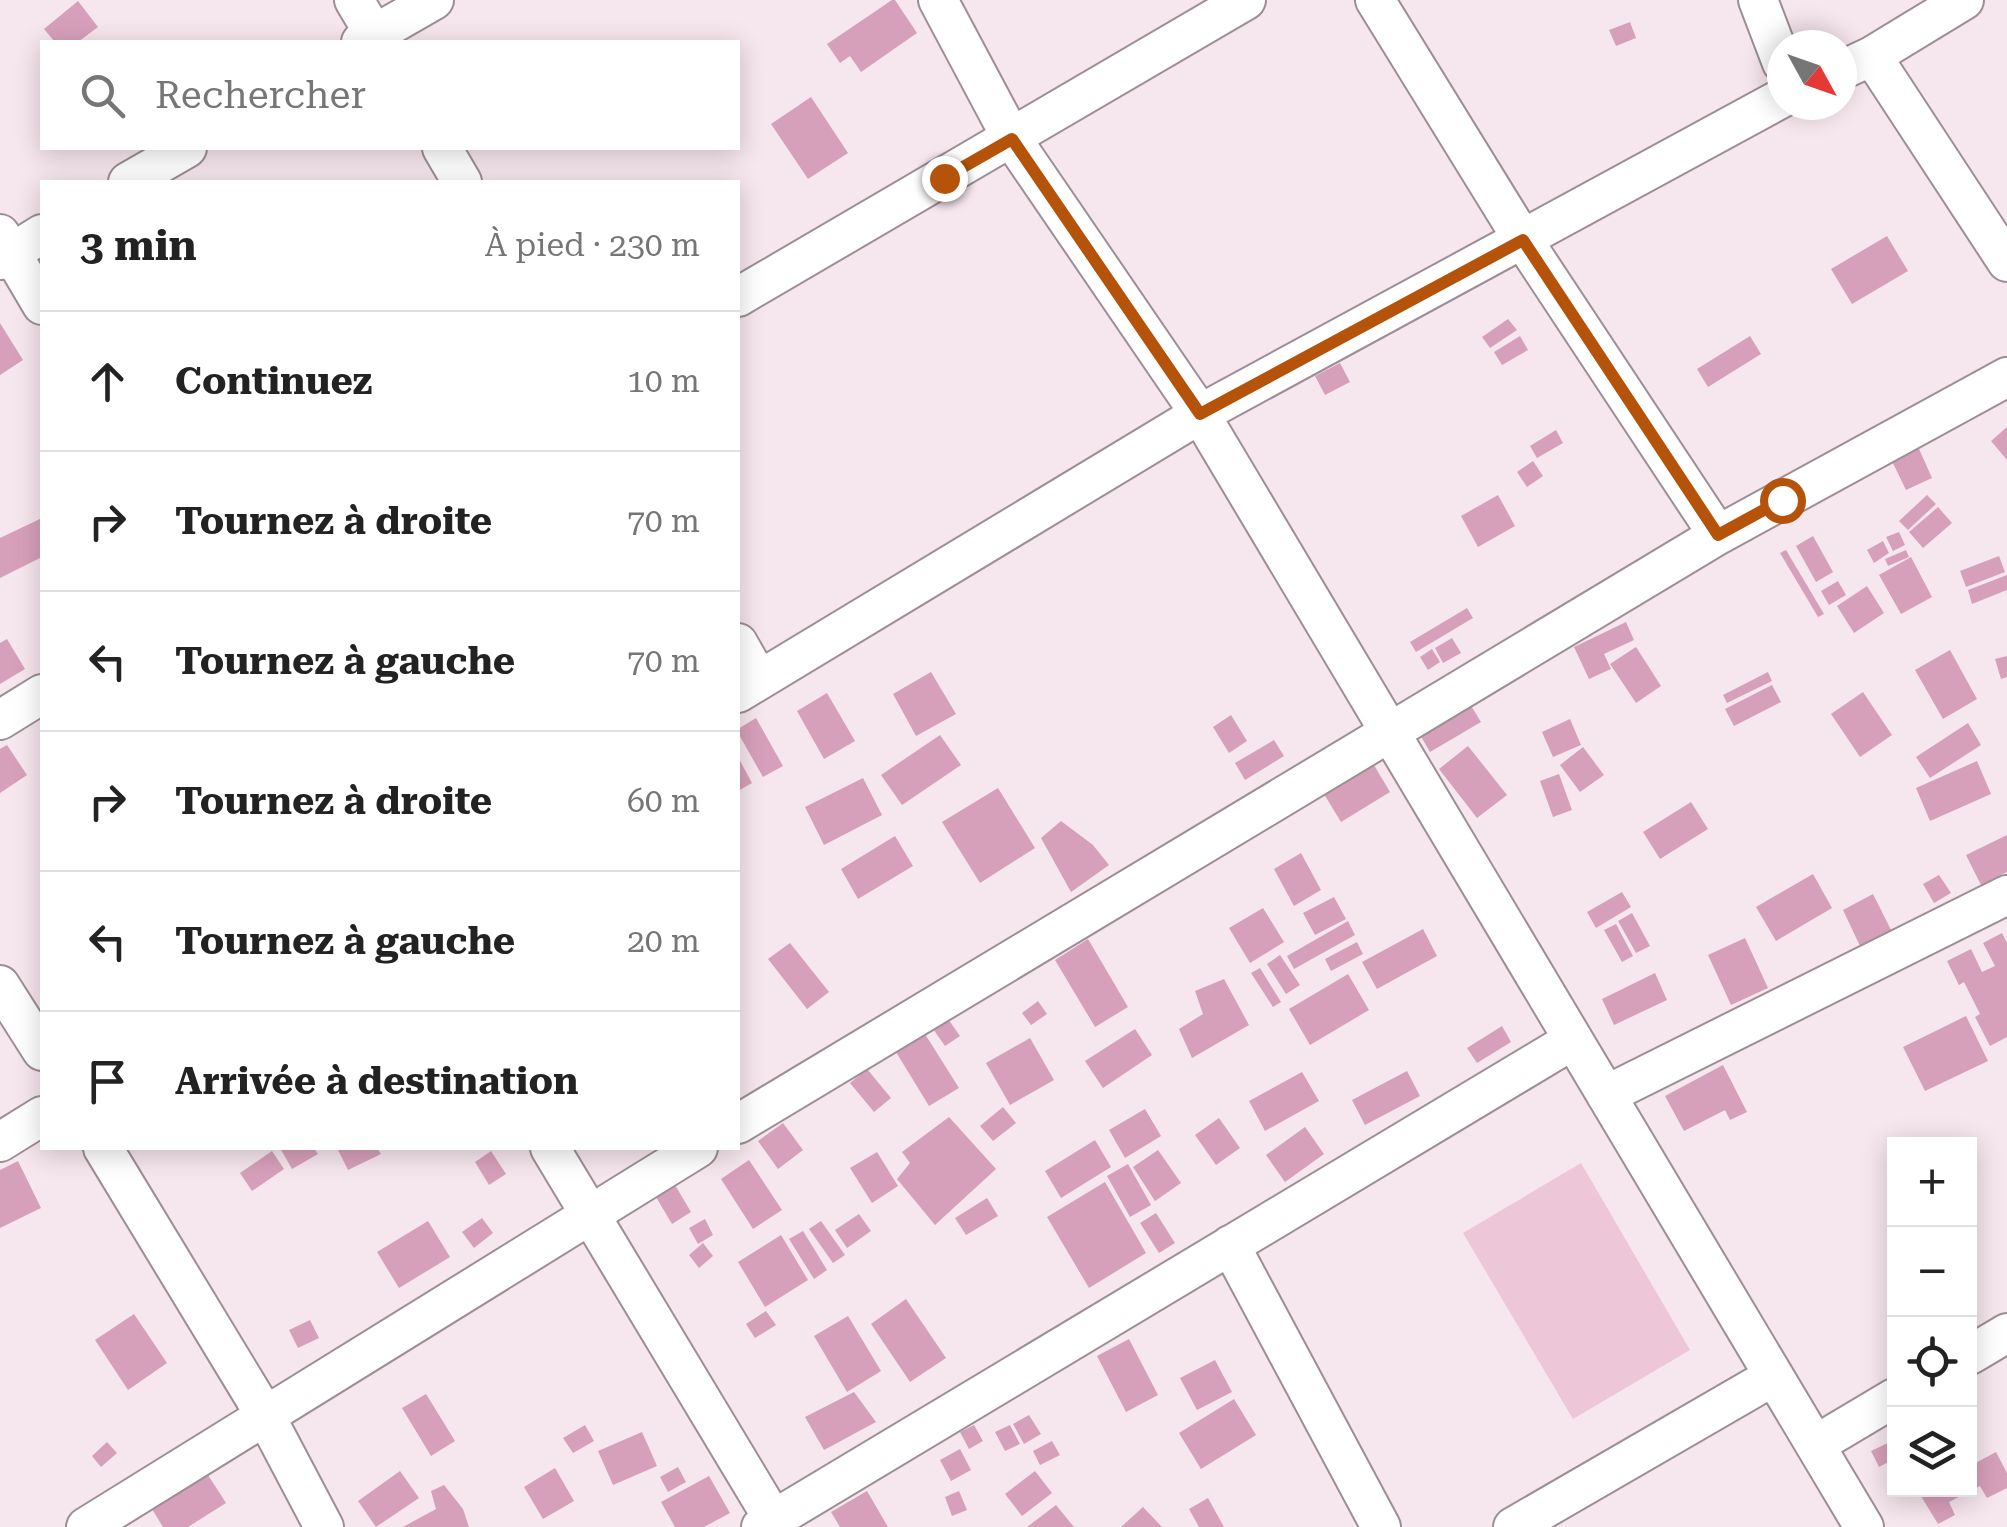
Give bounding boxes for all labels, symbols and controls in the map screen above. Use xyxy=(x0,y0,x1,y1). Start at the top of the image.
north arrow xyxy=(1767,30,1857,120)
search box xyxy=(40,40,740,150)
icon: search xyxy=(75,68,130,123)
text: Rechercher xyxy=(155,73,366,117)
route end xyxy=(922,156,968,202)
text: 3 min xyxy=(80,221,197,270)
text: À pied · 230 m xyxy=(485,226,700,264)
icon: ahead xyxy=(80,354,135,409)
text: Continuez xyxy=(175,359,372,403)
text: 10 m xyxy=(627,362,700,400)
route start xyxy=(1760,478,1806,524)
icon: right xyxy=(80,494,135,549)
text: Tournez à droite xyxy=(175,499,492,543)
text: 70 m xyxy=(627,502,700,540)
icon: left xyxy=(80,634,135,689)
text: Tournez à gauche xyxy=(175,639,515,683)
text: 70 m xyxy=(627,642,700,680)
icon: right xyxy=(80,774,135,829)
text: Tournez à droite xyxy=(175,779,492,823)
text: 60 m xyxy=(627,782,700,820)
icon: left xyxy=(80,914,135,969)
text: Tournez à gauche xyxy=(175,919,515,963)
text: 20 m xyxy=(627,922,700,960)
icon: arrive xyxy=(80,1054,135,1109)
text: Arrivée à destination xyxy=(175,1059,579,1103)
map controls xyxy=(1887,1137,1977,1497)
button: + xyxy=(1887,1137,1977,1227)
button: − xyxy=(1887,1227,1977,1317)
button: locate xyxy=(1887,1317,1977,1407)
button: layers xyxy=(1887,1407,1977,1497)

